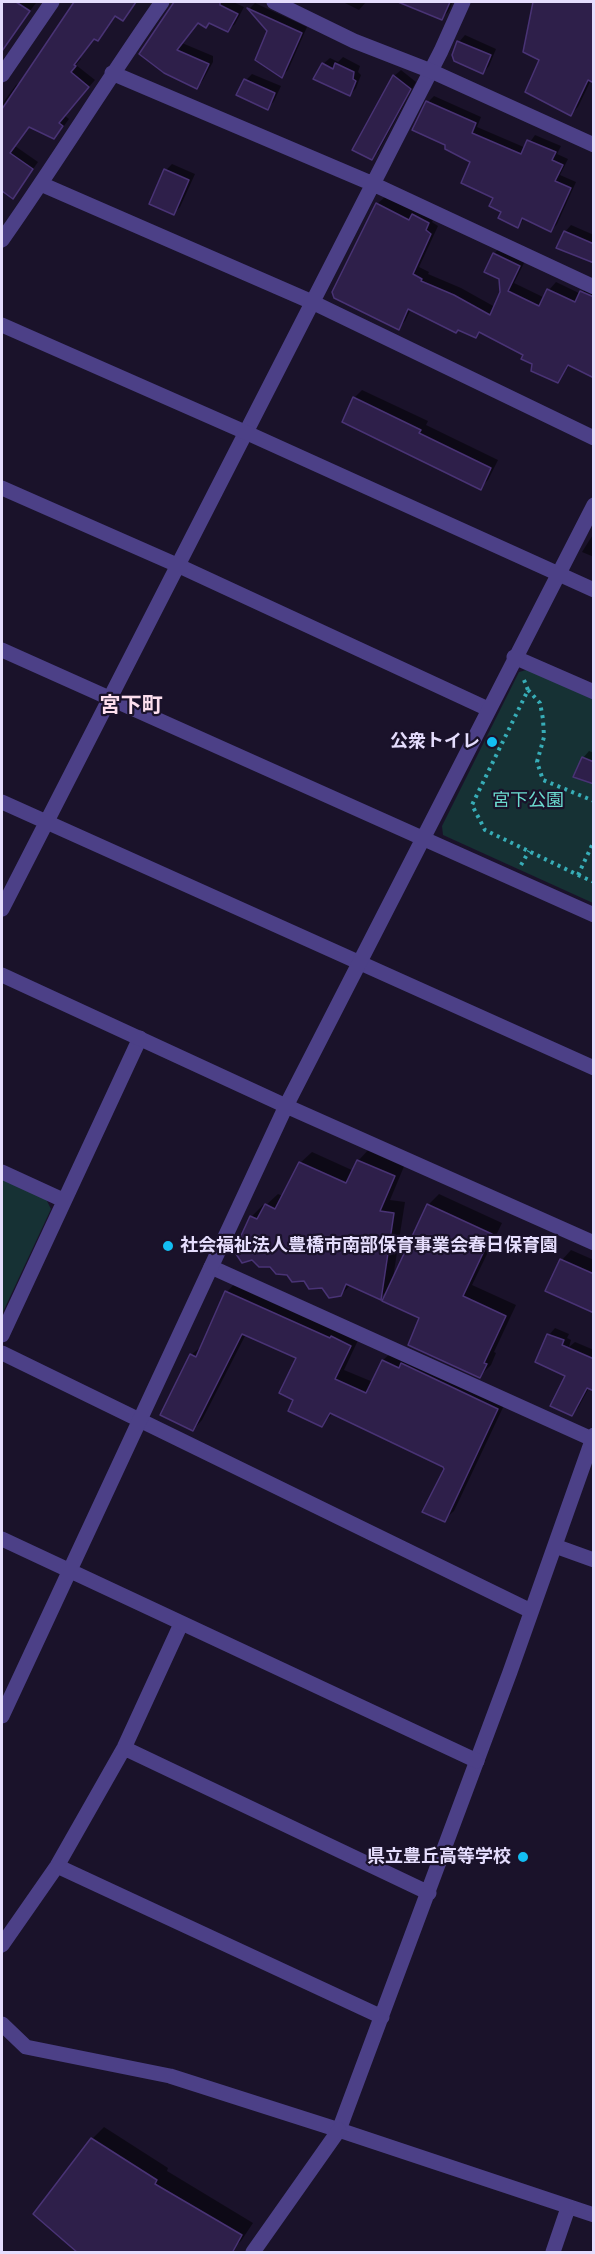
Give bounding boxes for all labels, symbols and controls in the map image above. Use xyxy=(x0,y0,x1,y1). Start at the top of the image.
district label: 宮下町 xyxy=(100,693,162,719)
place label: 公衆トイレ xyxy=(390,731,480,753)
marker: 公衆トイレ xyxy=(485,735,499,749)
park label: 宮下公園 xyxy=(492,790,564,812)
place label: 社会福祉法人豊橋市南部保育事業会春日保育園 xyxy=(180,1235,558,1257)
marker: 社会福祉法人豊橋市南部保育事業会春日保育園 xyxy=(161,1239,175,1253)
place label: 県立豊丘高等学校 xyxy=(367,1846,511,1868)
marker: 県立豊丘高等学校 xyxy=(516,1850,530,1864)

